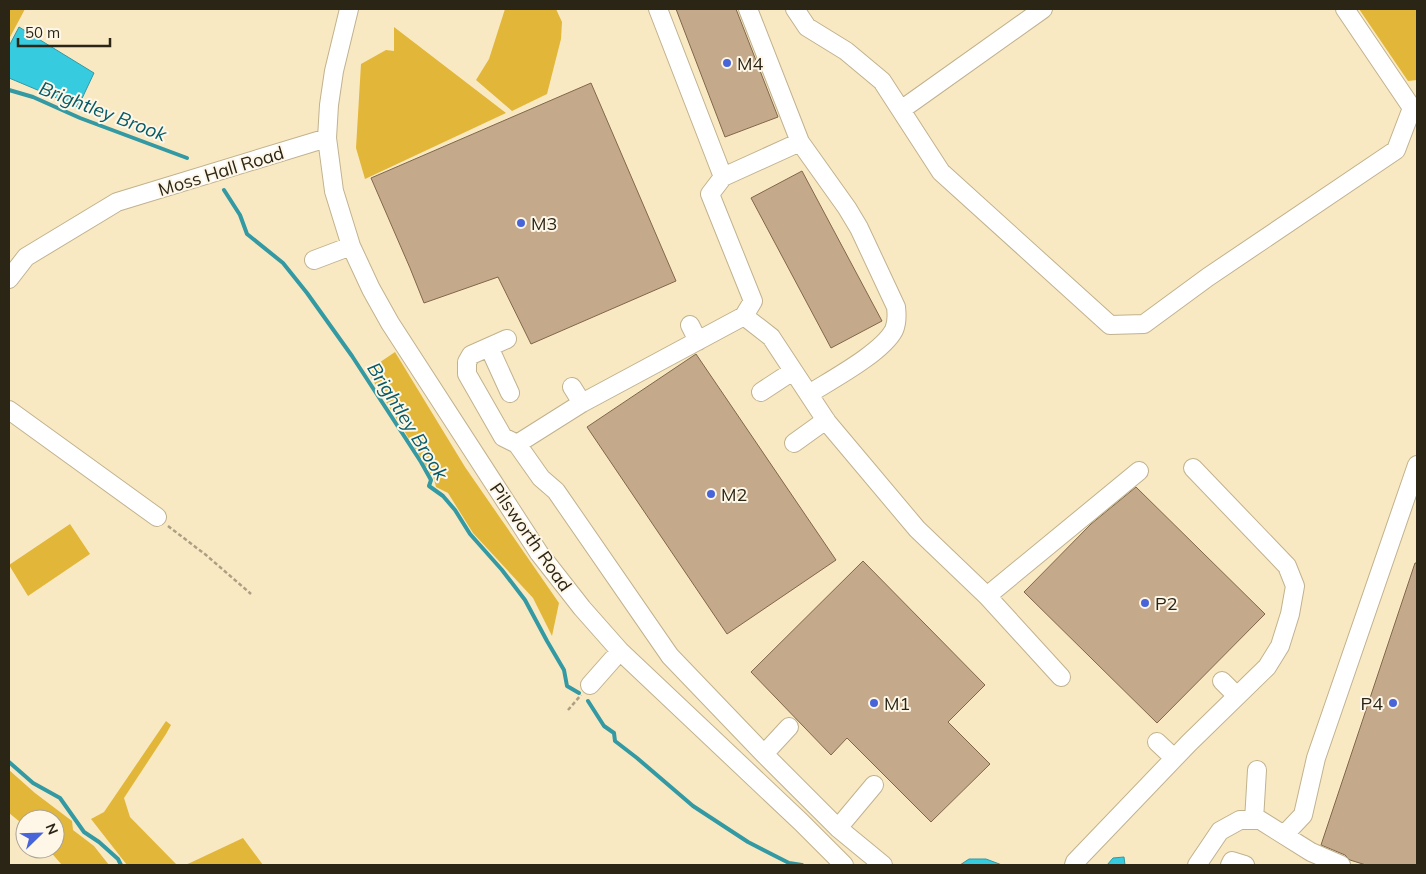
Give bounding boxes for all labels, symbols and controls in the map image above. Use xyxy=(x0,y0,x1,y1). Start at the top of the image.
scale bar xyxy=(18,15,110,47)
text: 50 m xyxy=(25,23,60,42)
place label: M4 xyxy=(737,52,763,75)
marker: M4 xyxy=(721,57,733,69)
water label: Brightley Brook xyxy=(36,76,171,147)
street label: Moss Hall Road xyxy=(155,141,287,201)
place label: M3 xyxy=(531,212,557,235)
marker: M3 xyxy=(515,217,527,229)
water label: Brightley Brook xyxy=(362,358,454,485)
street label: Pilsworth Road xyxy=(485,478,577,596)
place label: M2 xyxy=(721,483,747,506)
marker: M2 xyxy=(705,488,717,500)
place label: P2 xyxy=(1155,592,1178,615)
marker: P2 xyxy=(1139,597,1151,609)
place label: M1 xyxy=(884,692,910,715)
place label: P4 xyxy=(1360,692,1383,715)
marker: M1 xyxy=(868,697,880,709)
marker: P4 xyxy=(1387,697,1399,709)
north arrow xyxy=(15,809,65,859)
text: N xyxy=(42,821,62,837)

